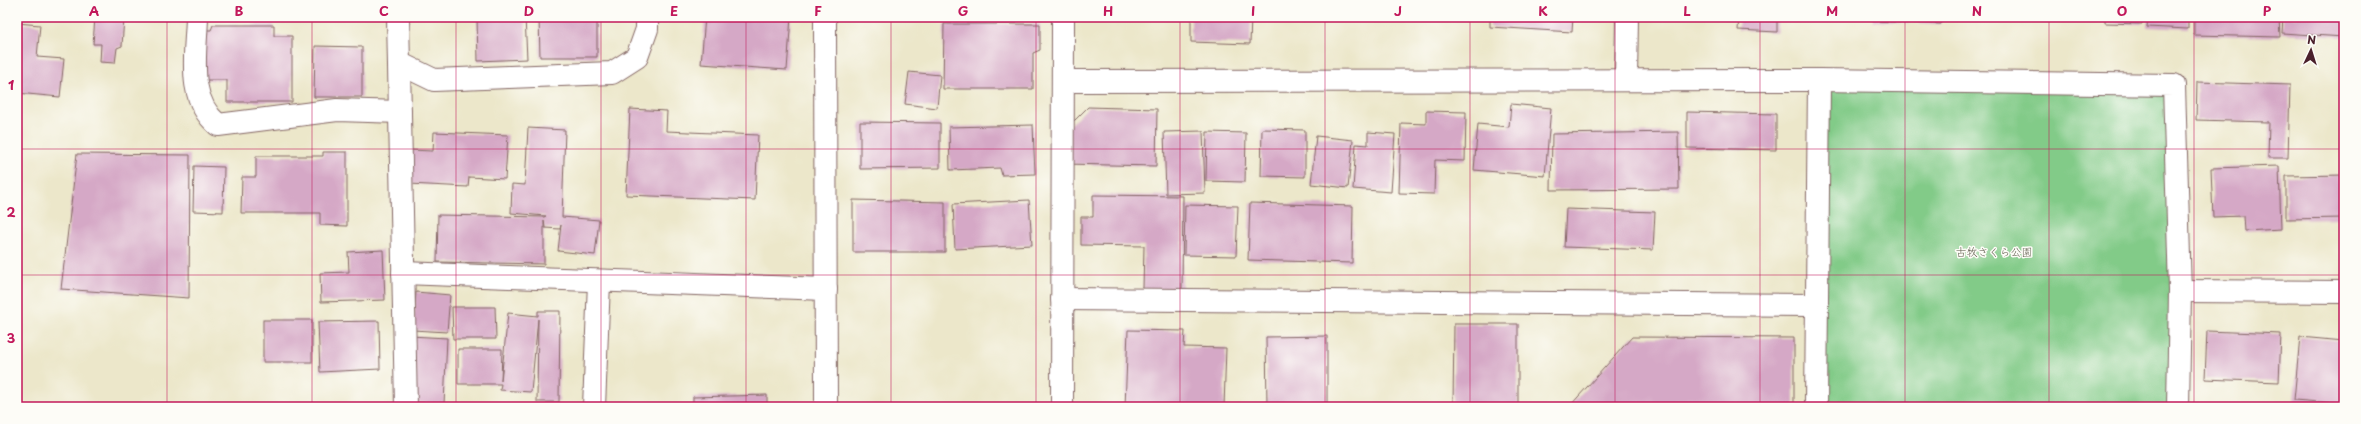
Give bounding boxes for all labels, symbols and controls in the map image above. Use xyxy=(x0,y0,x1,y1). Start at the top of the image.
text: A xyxy=(89,1,99,20)
text: B xyxy=(235,1,244,20)
text: C xyxy=(379,1,389,20)
text: D xyxy=(524,1,534,20)
text: E xyxy=(670,1,678,20)
text: F xyxy=(814,1,822,20)
text: G xyxy=(958,1,968,20)
text: H xyxy=(1103,1,1113,20)
text: I xyxy=(1251,1,1255,20)
text: J xyxy=(1394,1,1402,20)
text: K xyxy=(1538,1,1548,20)
text: L xyxy=(1683,1,1691,20)
text: M xyxy=(1826,1,1838,20)
text: N xyxy=(1972,1,1982,20)
text: O xyxy=(2117,1,2127,20)
text: P xyxy=(2263,1,2272,20)
north arrow xyxy=(2291,30,2331,70)
text: N xyxy=(2307,31,2317,48)
text: 1 xyxy=(8,75,14,94)
text: 2 xyxy=(6,202,16,221)
park label: 古牧さくら公園 xyxy=(1956,243,2033,260)
text: 3 xyxy=(7,328,16,347)

